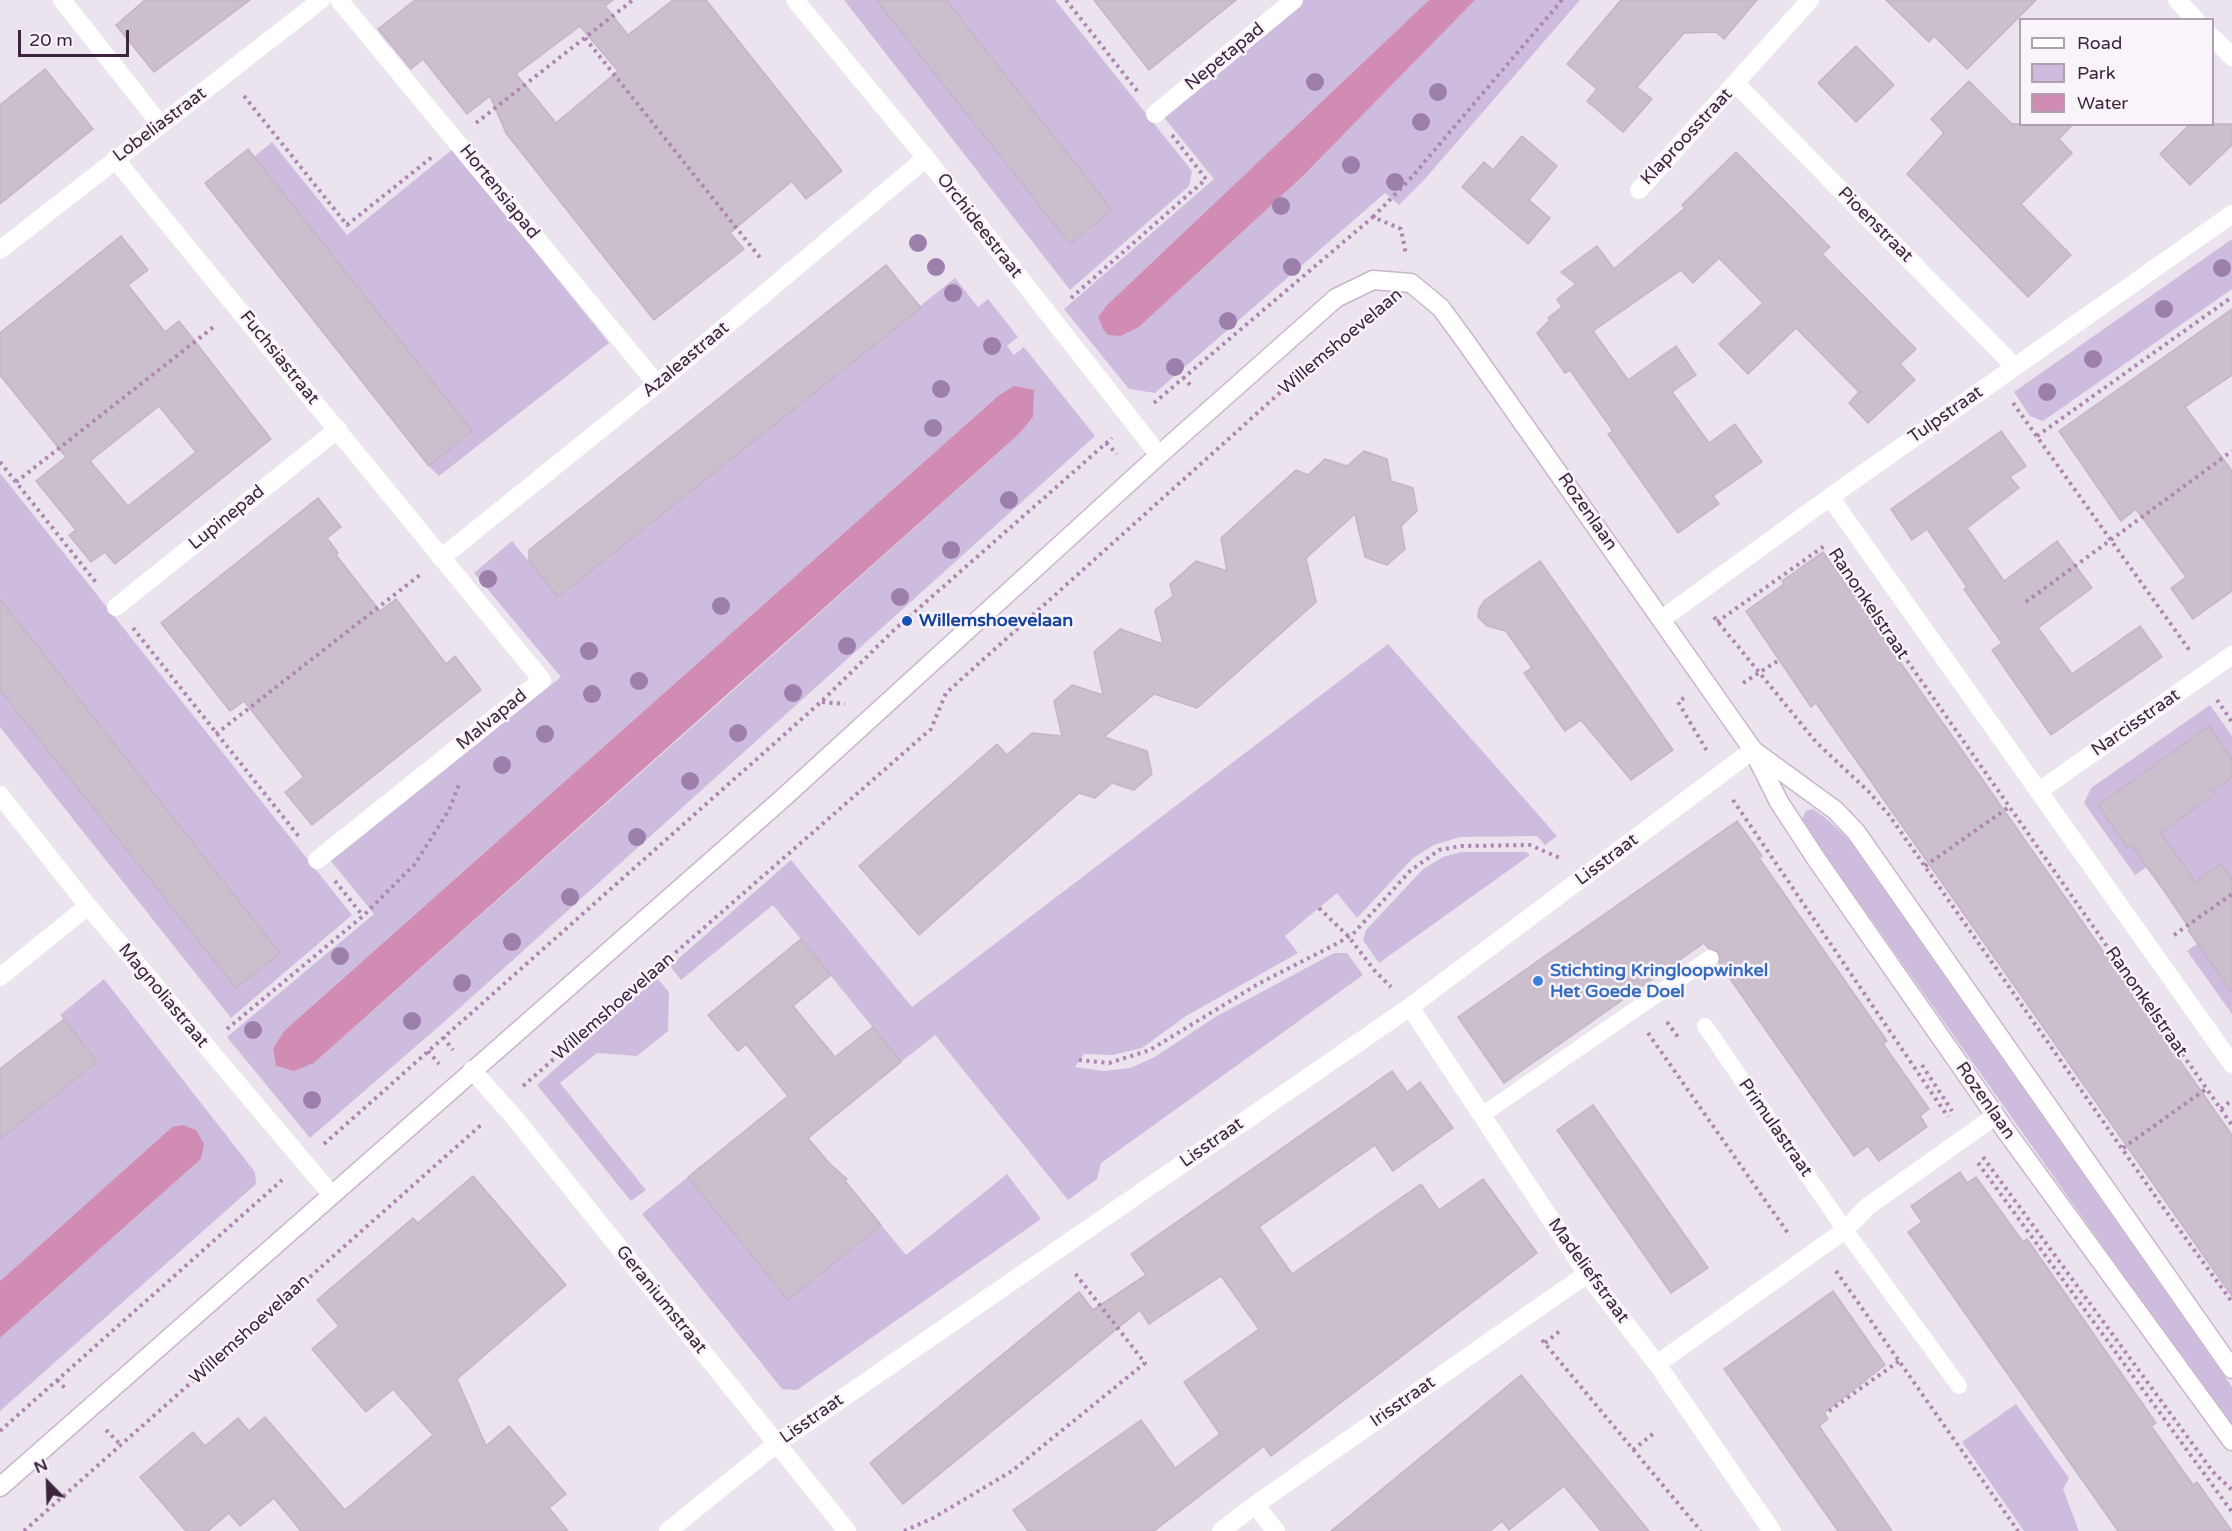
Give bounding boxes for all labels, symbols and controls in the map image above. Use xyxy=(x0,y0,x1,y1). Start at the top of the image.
scale bar xyxy=(21,18,132,56)
street label: Nepetapad xyxy=(1181,18,1269,96)
legend xyxy=(2019,18,2214,126)
text: 20 m xyxy=(29,29,73,51)
text: Road xyxy=(2077,32,2122,54)
text: Park xyxy=(2077,62,2115,84)
street label: Lobeliastraat xyxy=(109,83,211,167)
street label: Klaproosstraat xyxy=(1637,84,1737,190)
text: Water xyxy=(2077,92,2128,114)
street label: Hortensiapad xyxy=(454,140,544,244)
street label: Orchideestraat xyxy=(931,169,1027,283)
street label: Pioenstraat xyxy=(1833,183,1917,267)
street label: Willemshoevelaan xyxy=(1275,284,1407,400)
street label: Fuchsiastraat xyxy=(235,307,323,409)
street label: Azaleastraat xyxy=(638,317,734,403)
street label: Tulpstraat xyxy=(1905,382,1987,448)
street label: Rozenlaan xyxy=(1552,469,1622,555)
street label: Lupinepad xyxy=(185,481,269,555)
street label: Ranonkelstraat xyxy=(1823,544,1913,664)
place label: Willemshoevelaan xyxy=(919,610,1073,632)
marker: Willemshoevelaan xyxy=(900,614,914,628)
street label: Malvapad xyxy=(452,685,532,755)
street label: Narcisstraat xyxy=(2088,685,2184,761)
street label: Lisstraat xyxy=(1571,829,1643,891)
street label: Magnoliastraat xyxy=(113,940,213,1052)
street label: Ranonkelstraat xyxy=(2100,943,2192,1061)
street label: Willemshoevelaan xyxy=(549,948,679,1066)
place label: Stichting Kringloopwinkel Het Goede Doel xyxy=(1550,960,1768,1002)
marker: Stichting Kringloopwinkel Het Goede Doel xyxy=(1531,974,1545,988)
street label: Rozenlaan xyxy=(1950,1058,2020,1144)
street label: Primulastraat xyxy=(1733,1075,1817,1181)
street label: Lisstraat xyxy=(1176,1113,1248,1173)
street label: Madeliefstraat xyxy=(1543,1214,1633,1328)
street label: Geraniumstraat xyxy=(611,1242,711,1358)
street label: Willemshoevelaan xyxy=(186,1270,314,1390)
street label: Irisstraat xyxy=(1366,1372,1440,1432)
street label: Lisstraat xyxy=(776,1389,848,1449)
north arrow xyxy=(18,1453,78,1513)
text: N xyxy=(31,1455,51,1478)

